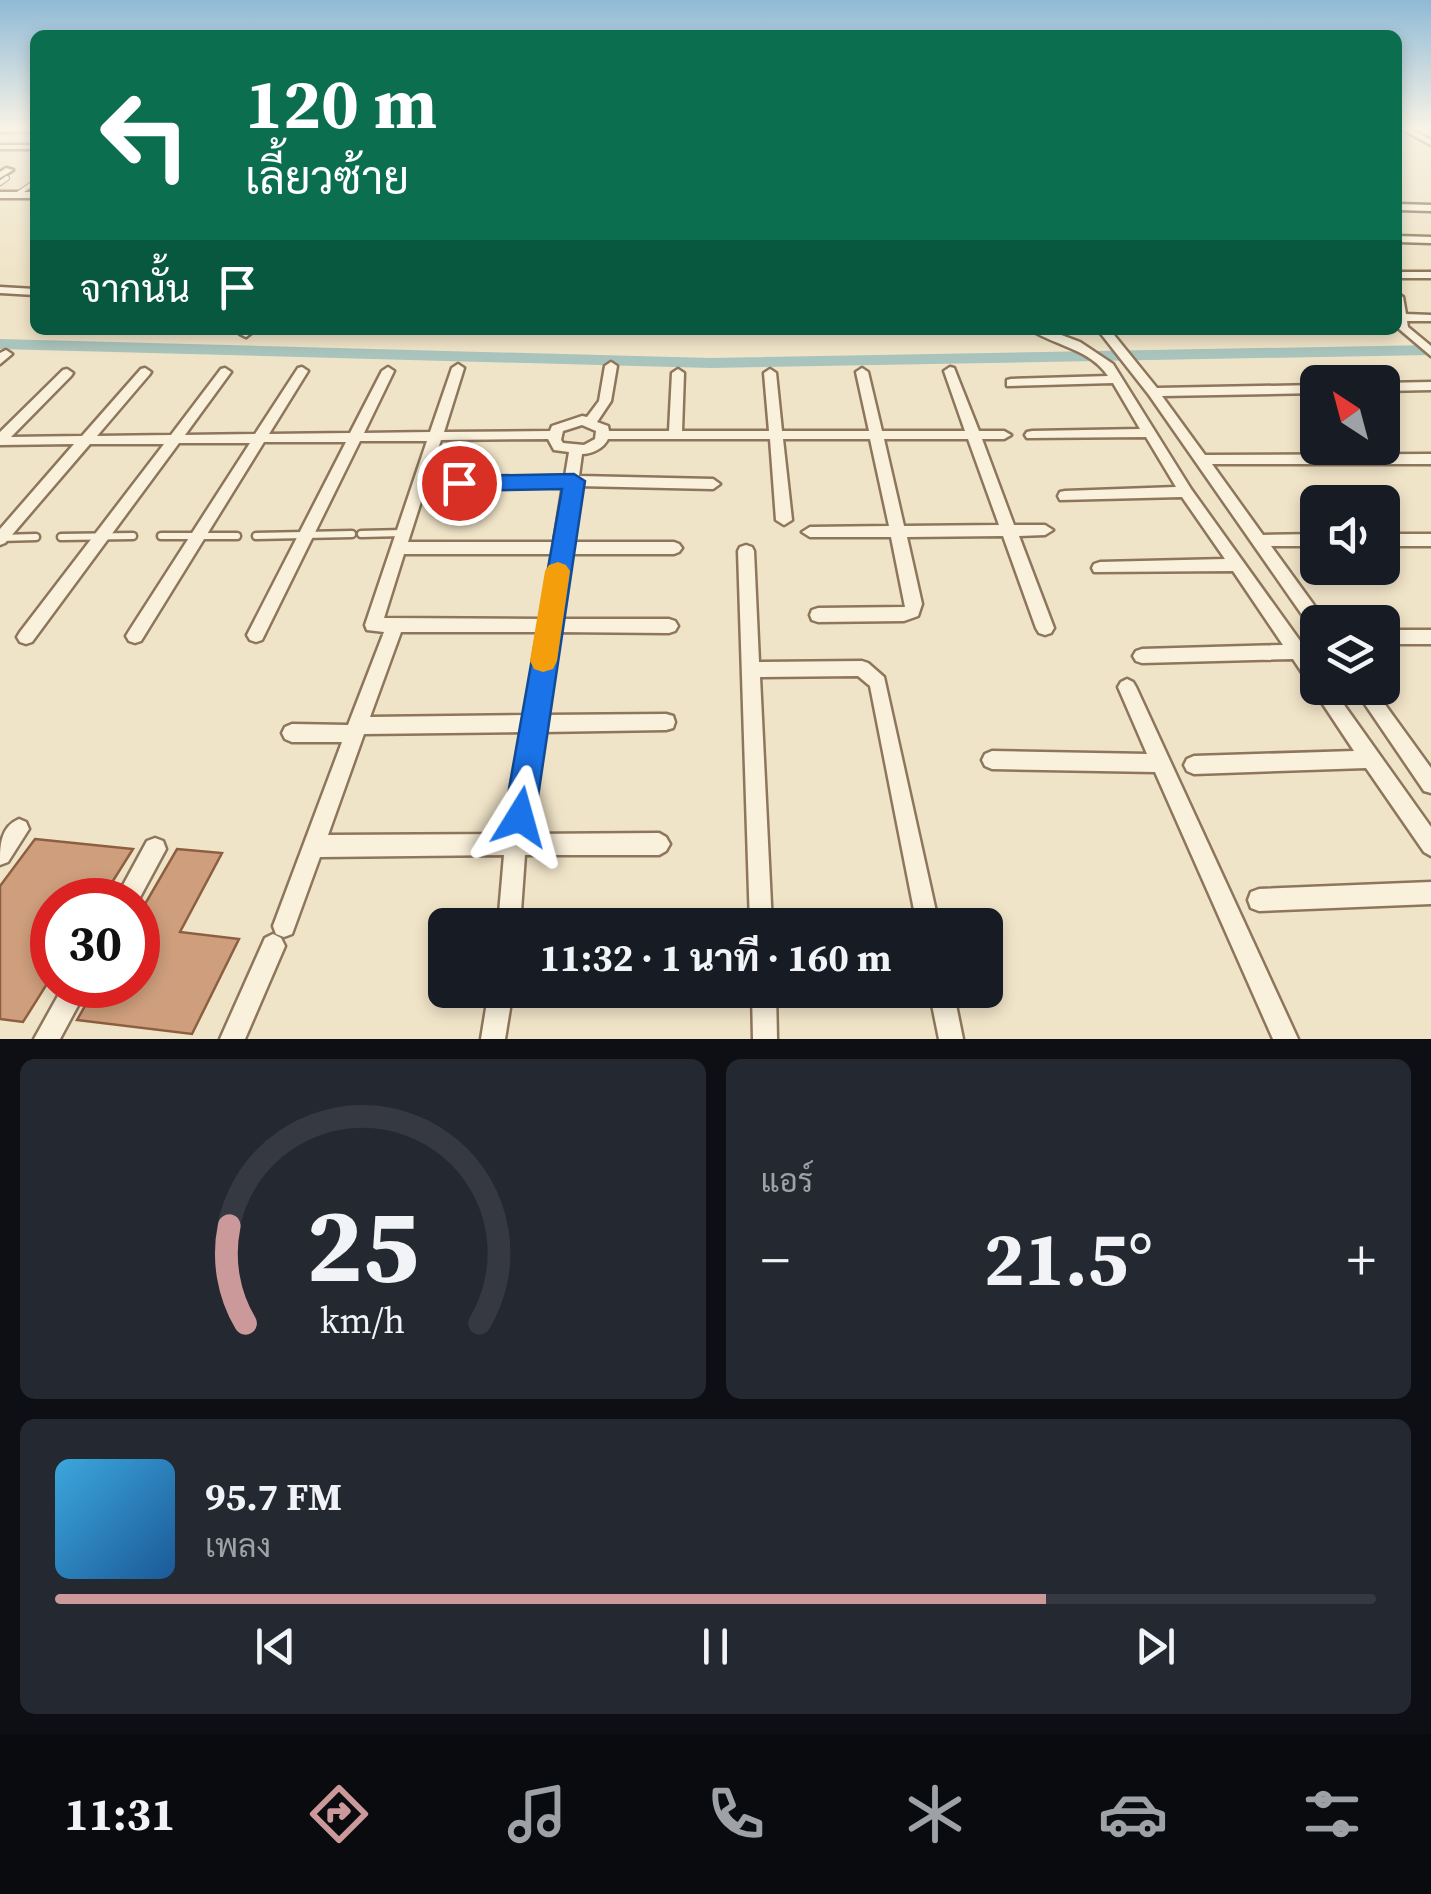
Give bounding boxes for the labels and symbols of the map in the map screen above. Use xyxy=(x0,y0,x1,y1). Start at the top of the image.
north arrow xyxy=(1300,365,1400,465)
pin xyxy=(417,441,502,526)
position arrow xyxy=(468,765,572,869)
speed limit sign: 30 xyxy=(30,878,160,1008)

